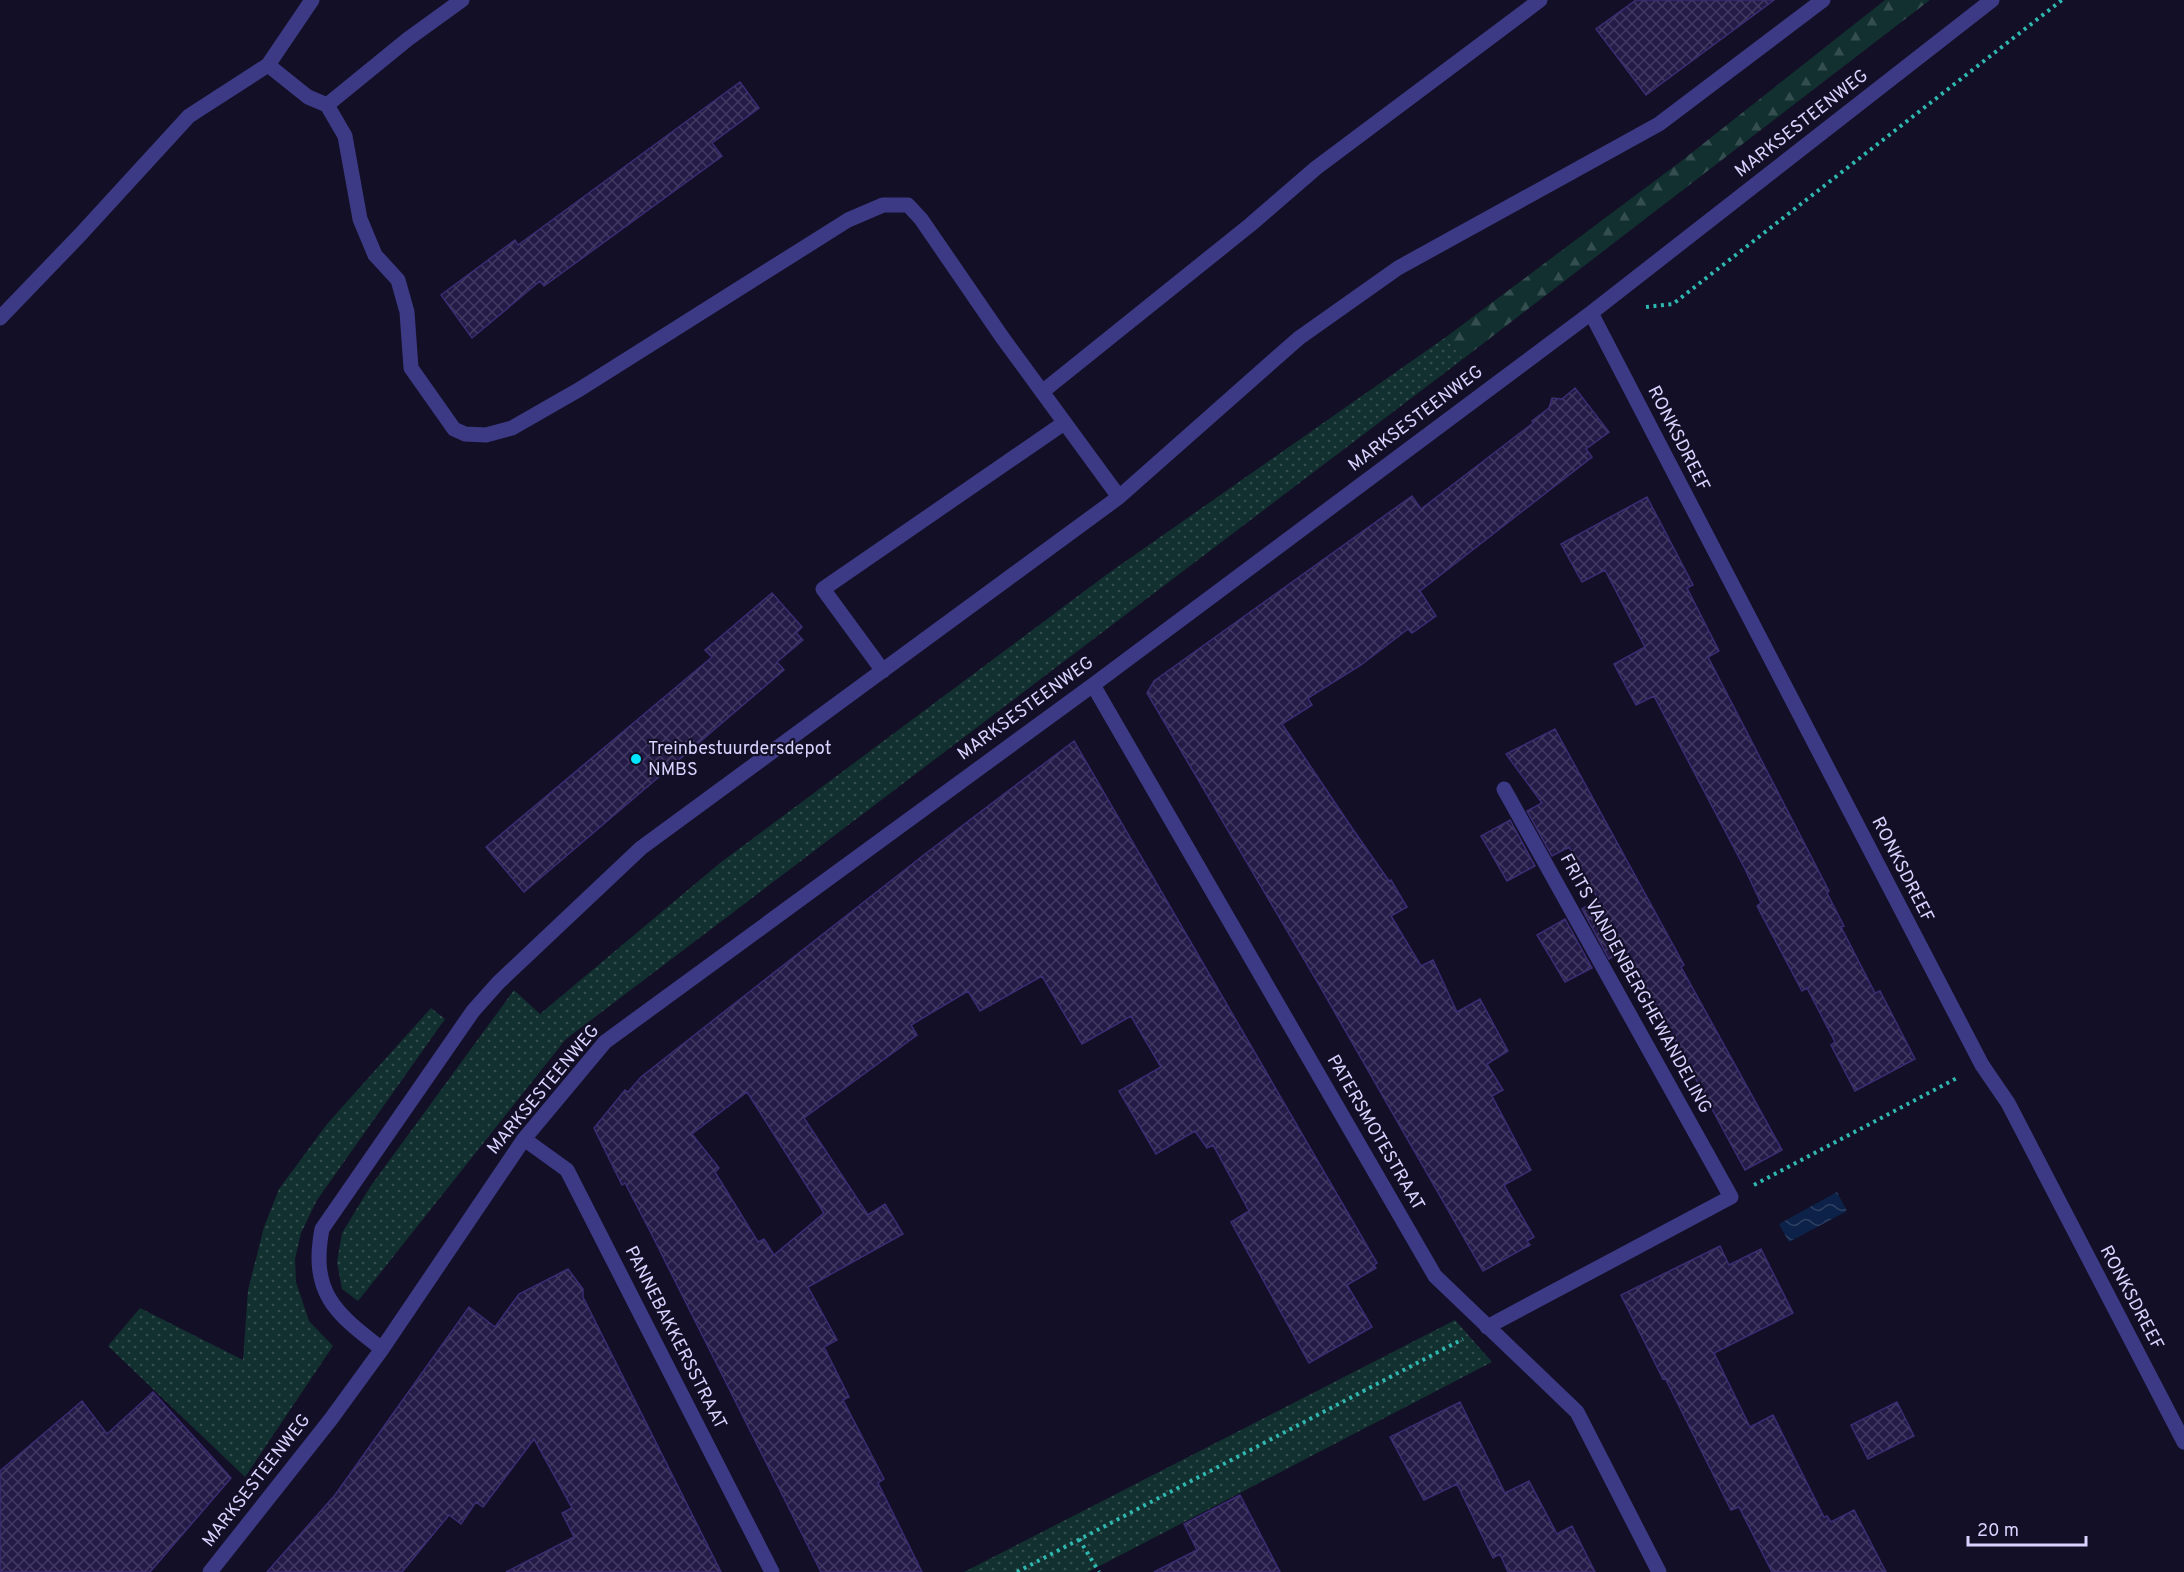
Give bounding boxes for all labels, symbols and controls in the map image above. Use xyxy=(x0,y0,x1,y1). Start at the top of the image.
street label: MARKSESTEENWEG xyxy=(1731,65,1873,183)
street label: MARKSESTEENWEG xyxy=(1344,361,1488,477)
street label: RONKSDREEF xyxy=(1642,382,1714,496)
street label: MARKSESTEENWEG xyxy=(953,652,1099,766)
place label: Treinbestuurdersdepot NMBS xyxy=(648,738,832,782)
marker: Treinbestuurdersdepot NMBS xyxy=(629,752,643,766)
street label: RONKSDREEF xyxy=(1866,813,1938,927)
street label: FRITS VANDENBERGHEWANDELING xyxy=(1554,850,1716,1118)
street label: MARKSESTEENWEG xyxy=(483,1020,605,1160)
street label: PATERSMOTESTRAAT xyxy=(1321,1051,1429,1215)
street label: PANNEBAKKERSSTRAAT xyxy=(619,1242,731,1434)
street label: RONKSDREEF xyxy=(2094,1242,2168,1354)
street label: MARKSESTEENWEG xyxy=(198,1410,316,1552)
scale bar xyxy=(1968,1509,2086,1547)
text: 20 m xyxy=(1977,1520,2019,1543)

